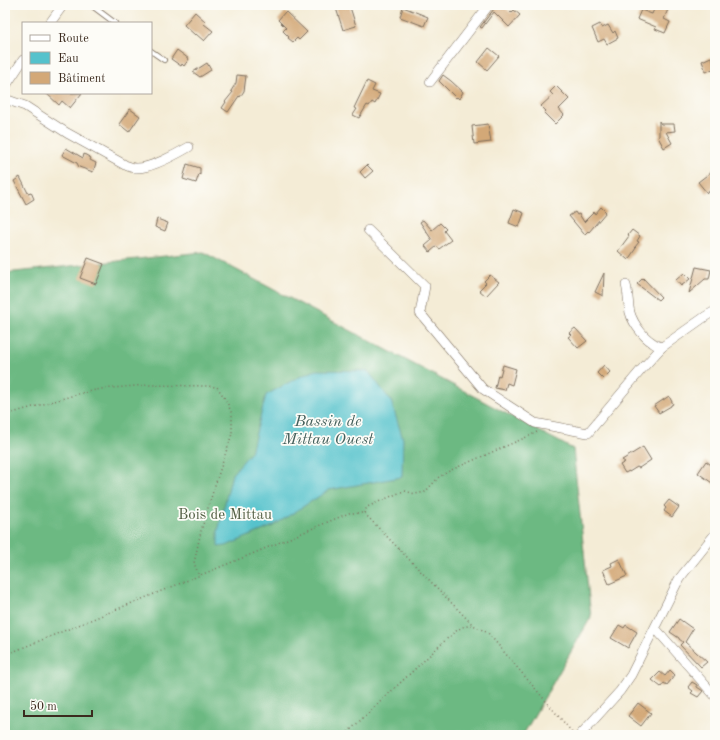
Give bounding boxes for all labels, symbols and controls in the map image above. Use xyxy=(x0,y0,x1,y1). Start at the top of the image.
legend xyxy=(22,22,152,94)
text: Route xyxy=(58,33,89,45)
text: Eau xyxy=(58,53,79,65)
text: Bâtiment xyxy=(58,73,105,85)
water label: Bassin de Mittau Ouest xyxy=(281,414,374,448)
park label: Bois de Mittau xyxy=(178,508,272,523)
scale bar xyxy=(24,692,92,718)
text: 50 m xyxy=(30,700,57,713)

